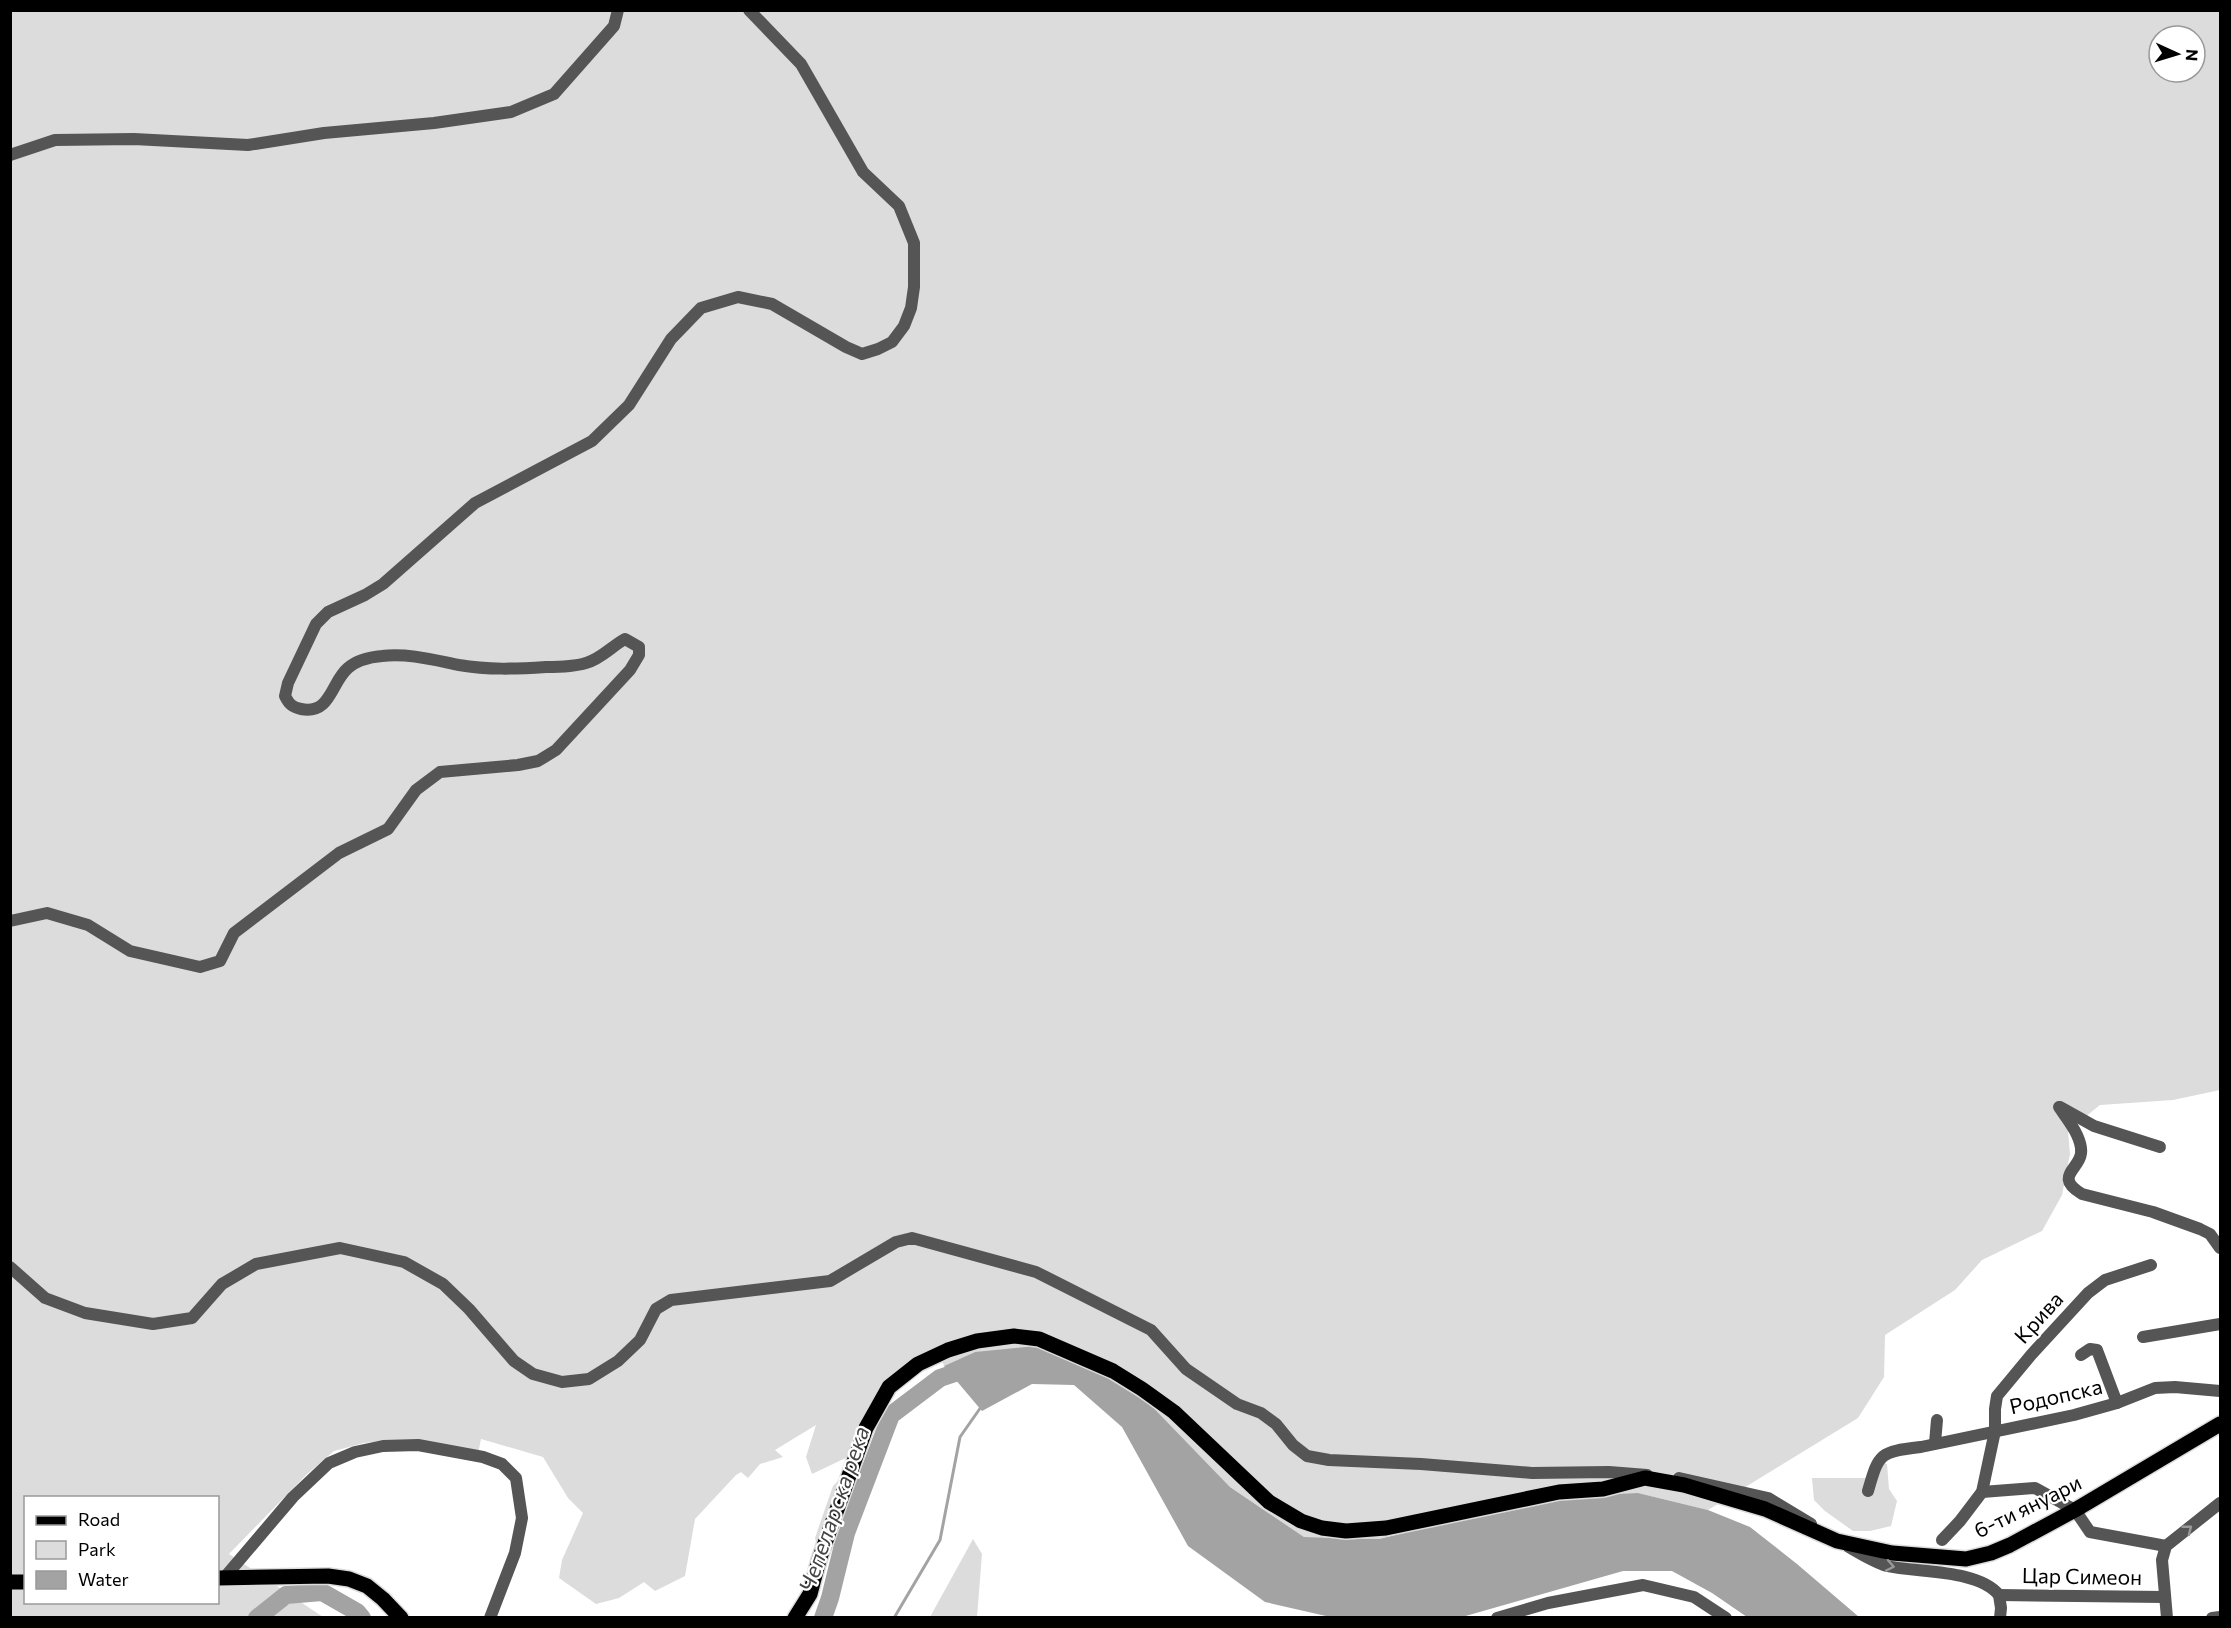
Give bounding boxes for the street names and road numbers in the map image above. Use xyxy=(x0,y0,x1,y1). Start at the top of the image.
street label: Крива xyxy=(2008,1286,2067,1348)
street label: Родопска xyxy=(2007,1373,2105,1418)
street label: 6-ти януари xyxy=(1970,1469,2085,1542)
street label: Цар Симеон xyxy=(2022,1562,2142,1589)

